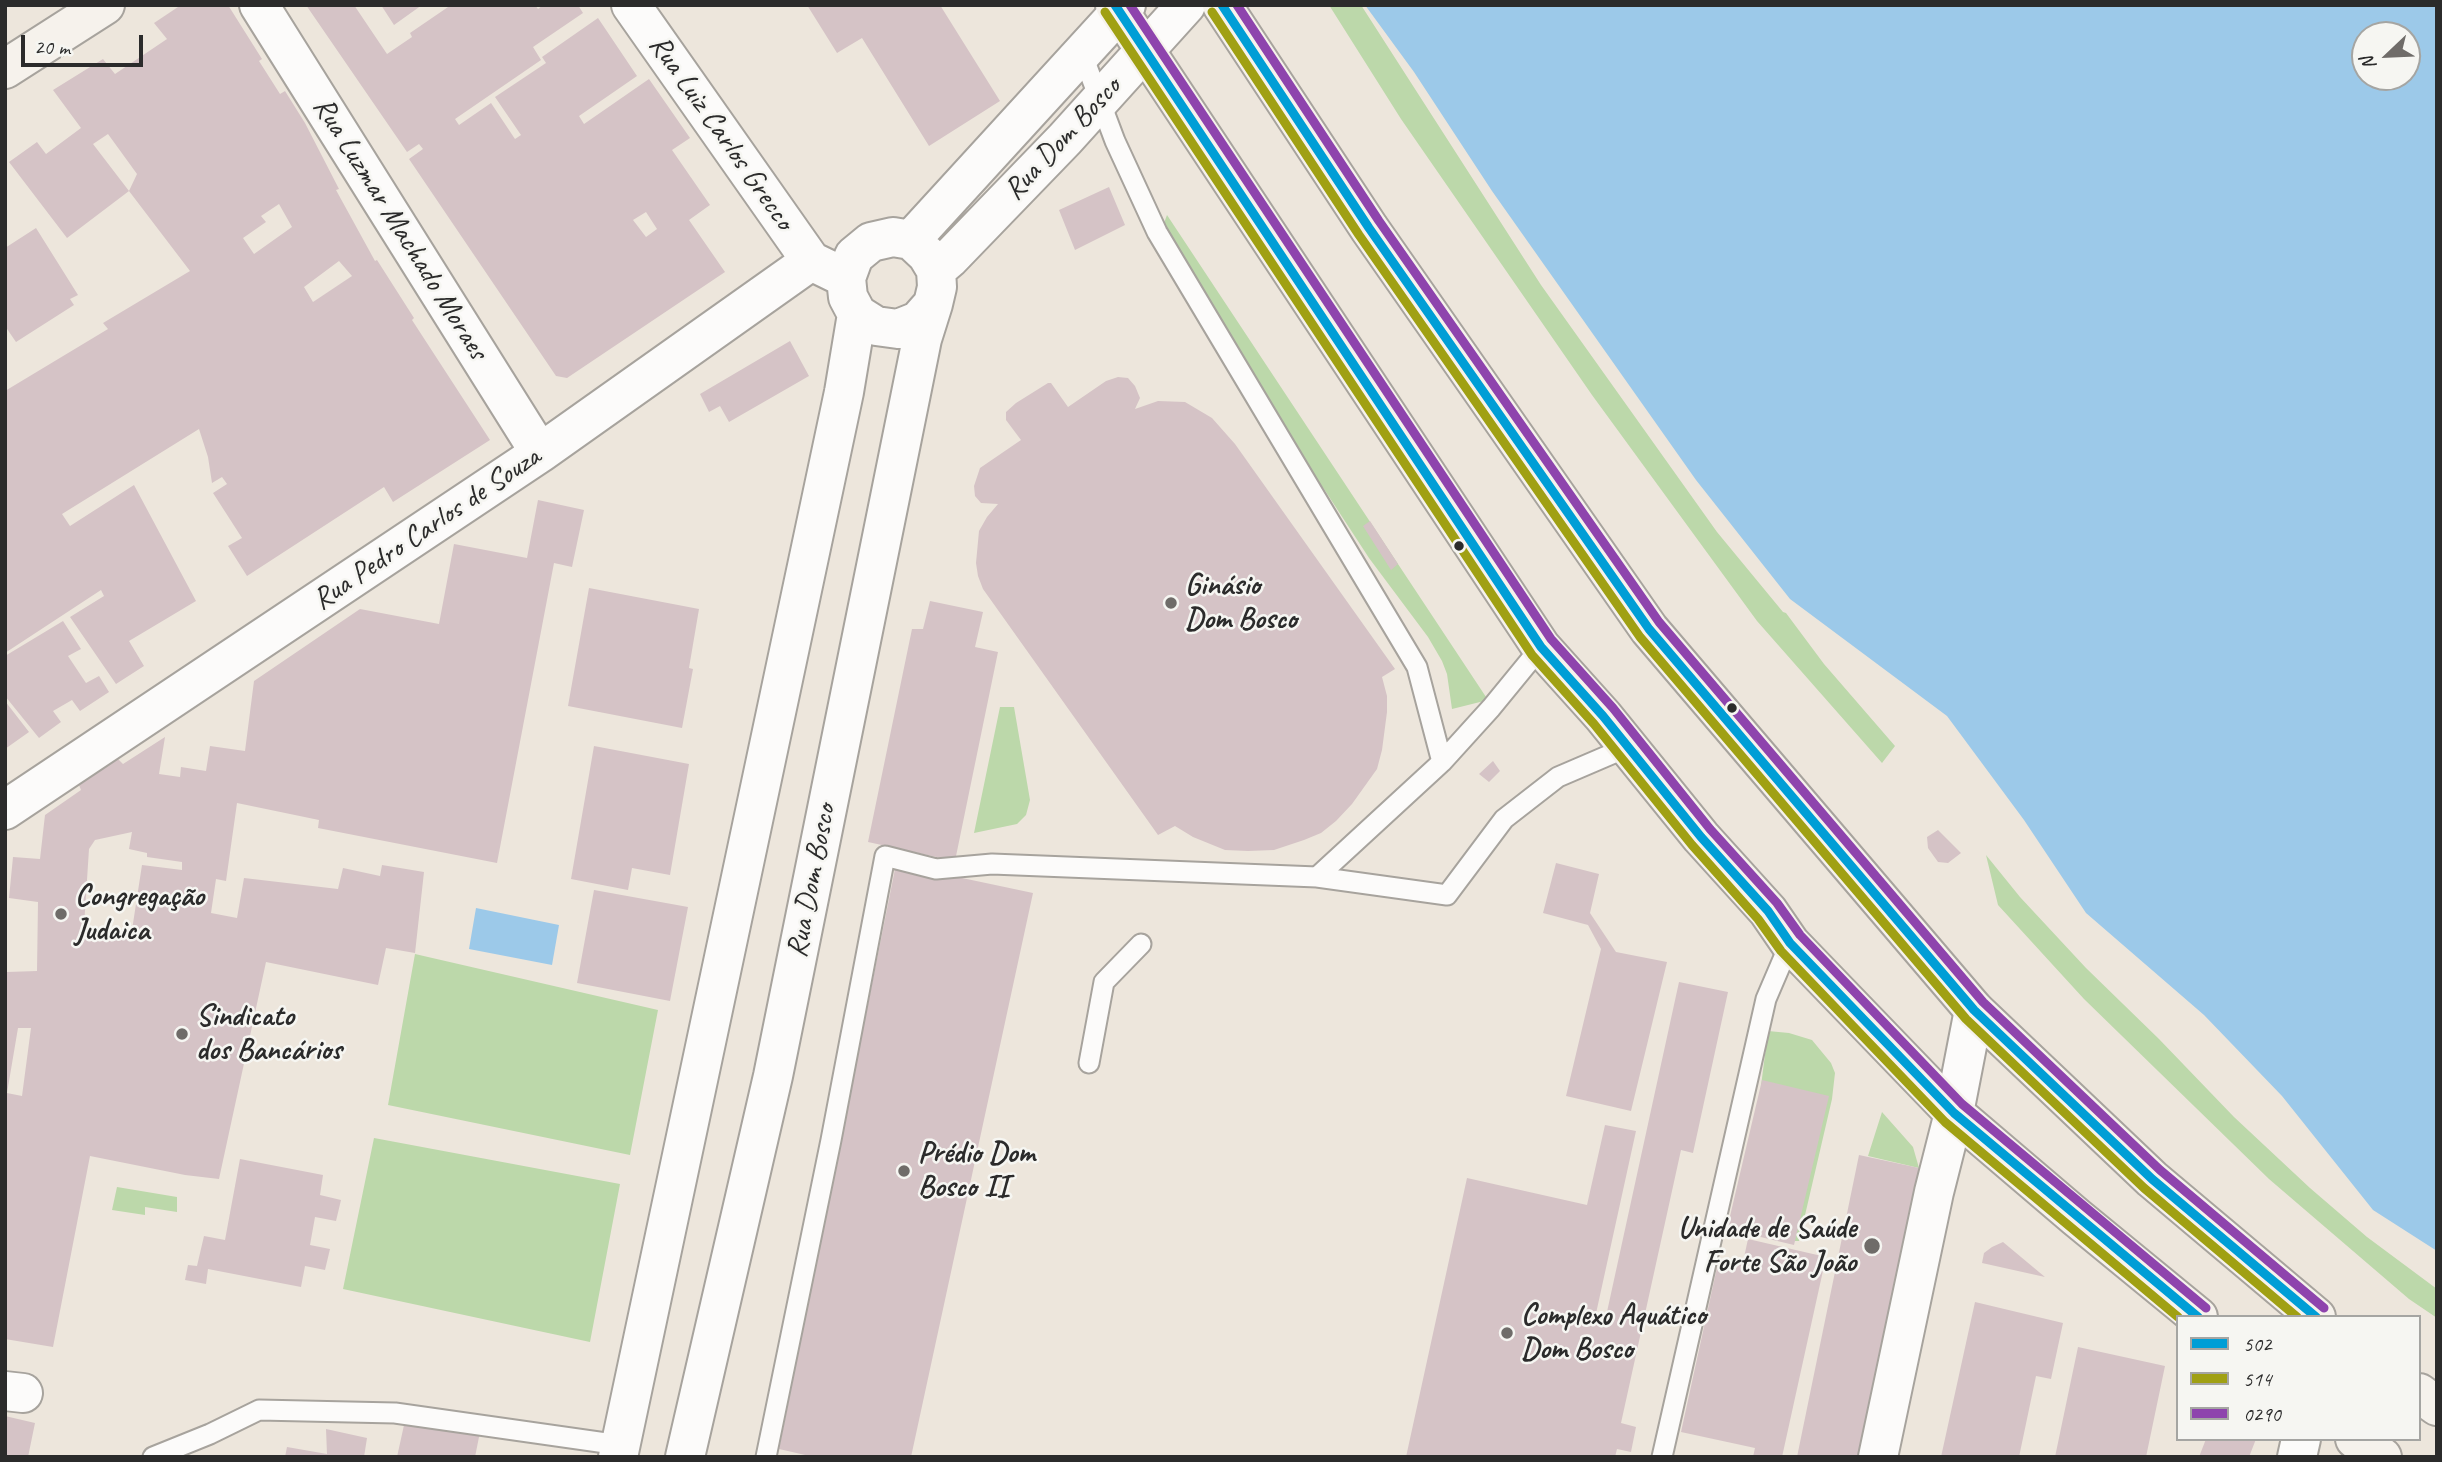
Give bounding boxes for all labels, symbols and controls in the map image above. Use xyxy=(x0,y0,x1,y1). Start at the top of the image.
scale bar xyxy=(24,21,147,65)
north arrow xyxy=(2351,21,2421,91)
street label: Rua Luiz Carlos Grecco xyxy=(640,29,802,237)
text: 20 m xyxy=(34,34,70,60)
text: N xyxy=(2355,53,2382,74)
street label: Rua Dom Bosco xyxy=(997,70,1129,208)
street label: Rua Luzmar Machado Moraes xyxy=(305,91,495,367)
street label: Rua Pedro Carlos de Souza xyxy=(306,439,548,619)
unlabelled marker xyxy=(1452,539,1466,553)
place label: Ginásio Dom Bosco xyxy=(1185,568,1297,638)
marker: Ginásio Dom Bosco xyxy=(1163,595,1179,611)
unlabelled marker xyxy=(1725,701,1739,715)
street label: Rua Dom Bosco xyxy=(780,801,844,961)
place label: Congregação Judaica xyxy=(75,879,204,950)
marker: Congregação Judaica xyxy=(53,906,69,922)
place label: Sindicato dos Bancários xyxy=(196,999,342,1070)
marker: Sindicato dos Bancários xyxy=(174,1026,190,1042)
place label: Prédio Dom Bosco II xyxy=(918,1136,1034,1206)
marker: Prédio Dom Bosco II xyxy=(896,1163,912,1179)
place label: Unidade de Saúde Forte São João xyxy=(1678,1211,1856,1282)
marker: Unidade de Saúde Forte São João xyxy=(1862,1236,1882,1256)
place label: Complexo Aquático Dom Bosco xyxy=(1521,1298,1706,1368)
legend xyxy=(2176,1315,2421,1441)
marker: Complexo Aquático Dom Bosco xyxy=(1499,1325,1515,1341)
text: 502 xyxy=(2243,1331,2271,1357)
text: 514 xyxy=(2243,1366,2271,1392)
text: 0290 xyxy=(2243,1401,2281,1427)

